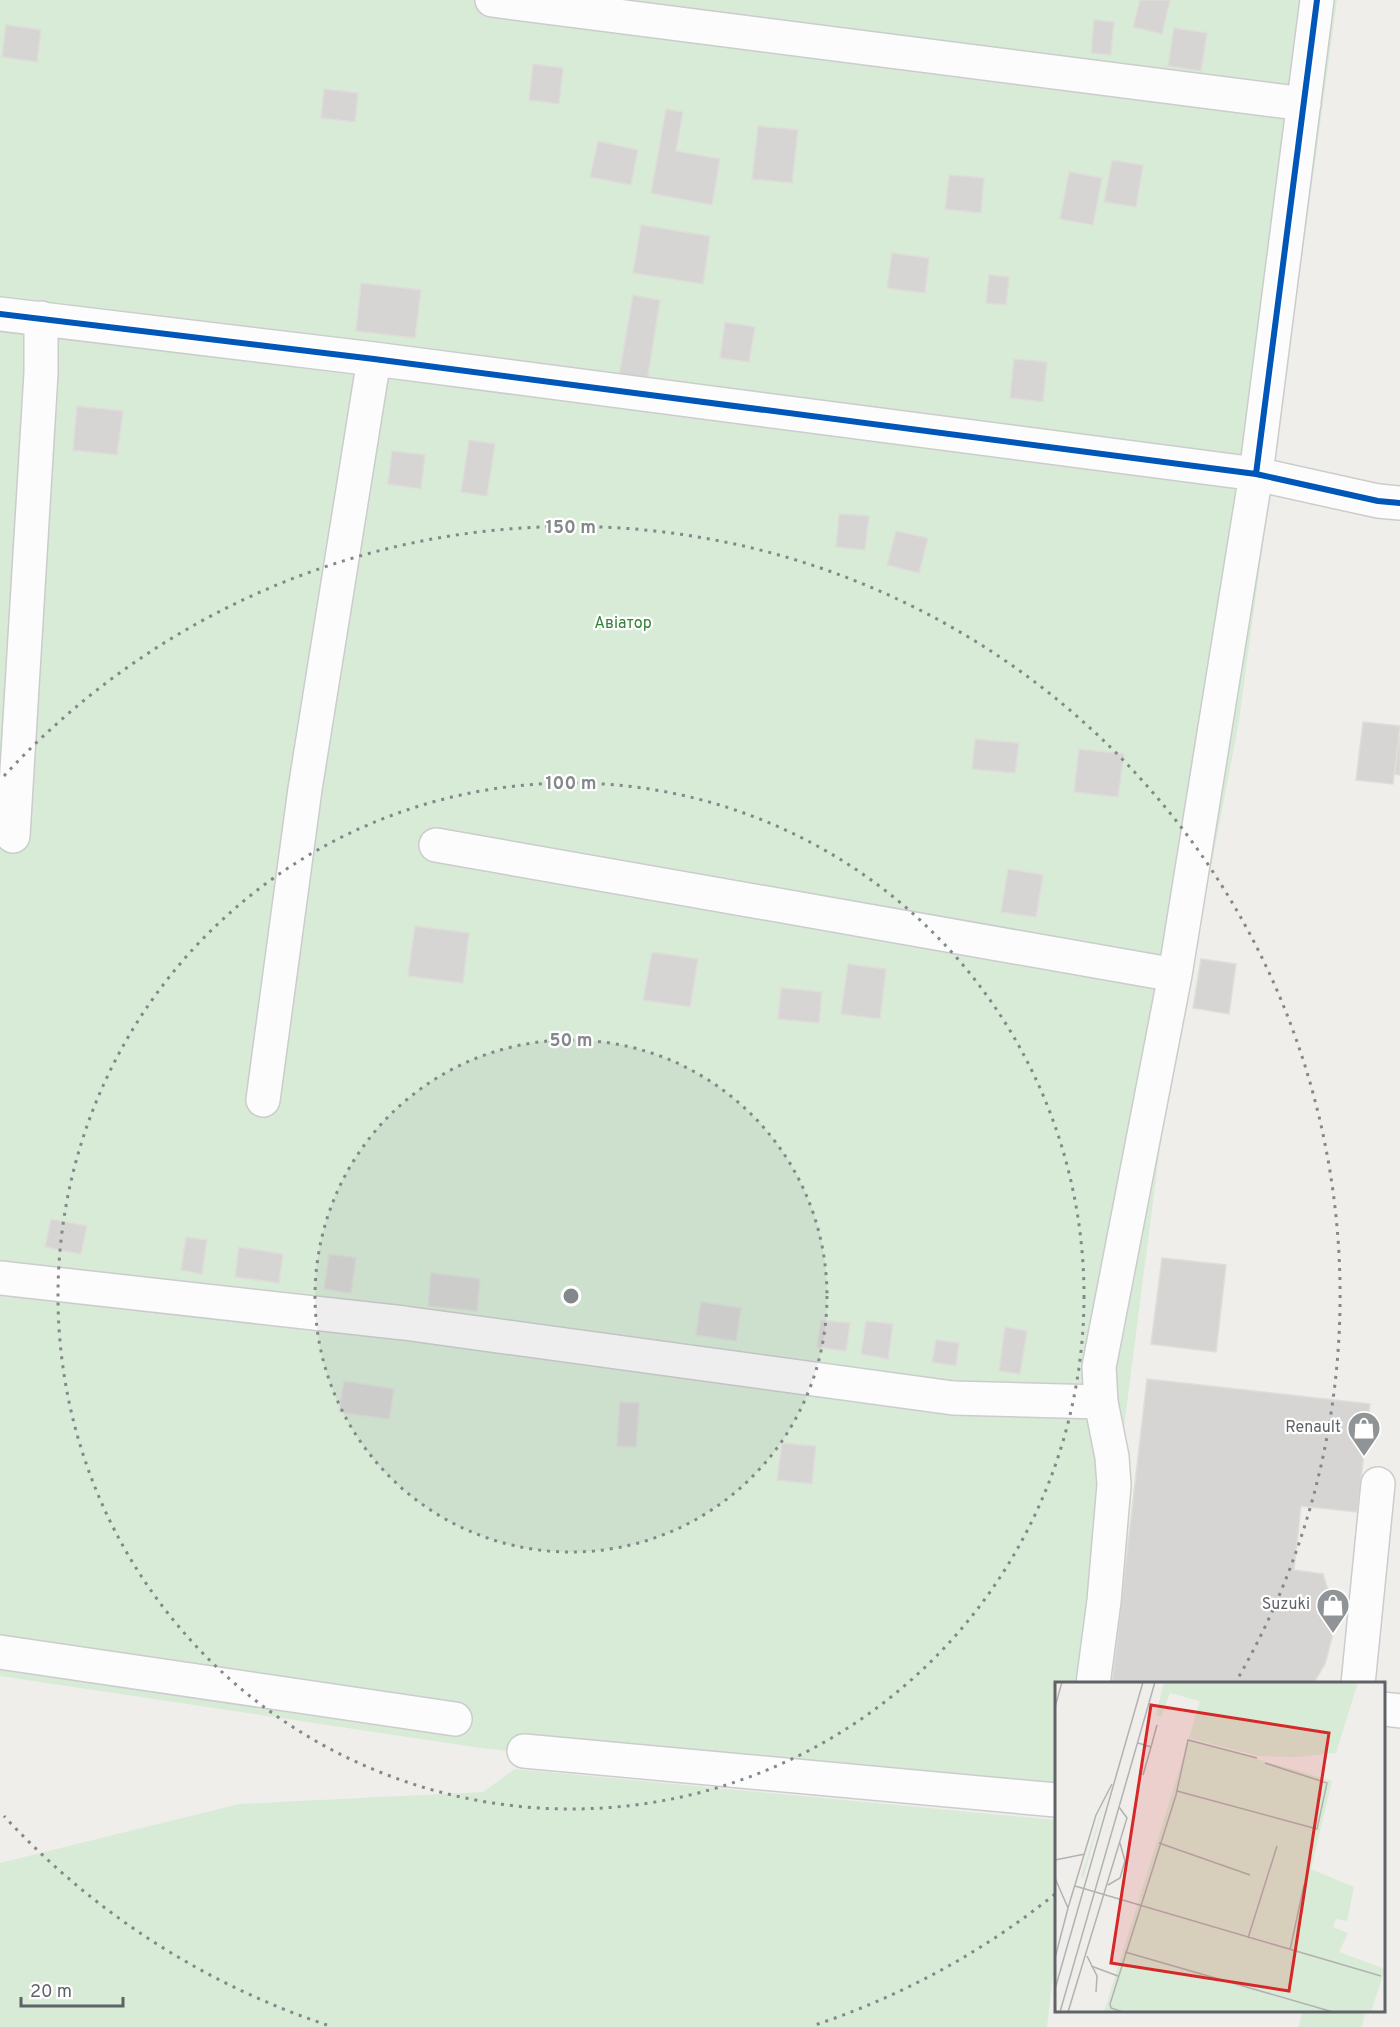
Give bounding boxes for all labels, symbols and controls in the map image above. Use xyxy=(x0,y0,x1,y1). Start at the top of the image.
text: 150 m xyxy=(546,517,596,540)
park label: Авіатор xyxy=(594,614,652,634)
text: 100 m xyxy=(545,773,597,796)
text: 50 m xyxy=(549,1030,593,1053)
centre of rings xyxy=(561,1286,581,1306)
shop icon: Renault xyxy=(1346,1410,1382,1457)
place label: Renault xyxy=(1285,1418,1341,1438)
shop icon: Suzuki xyxy=(1315,1587,1351,1634)
place label: Suzuki xyxy=(1262,1595,1310,1615)
inset map xyxy=(1055,1682,1385,2012)
scale bar xyxy=(21,1970,123,2008)
text: 20 m xyxy=(30,1981,72,2004)

